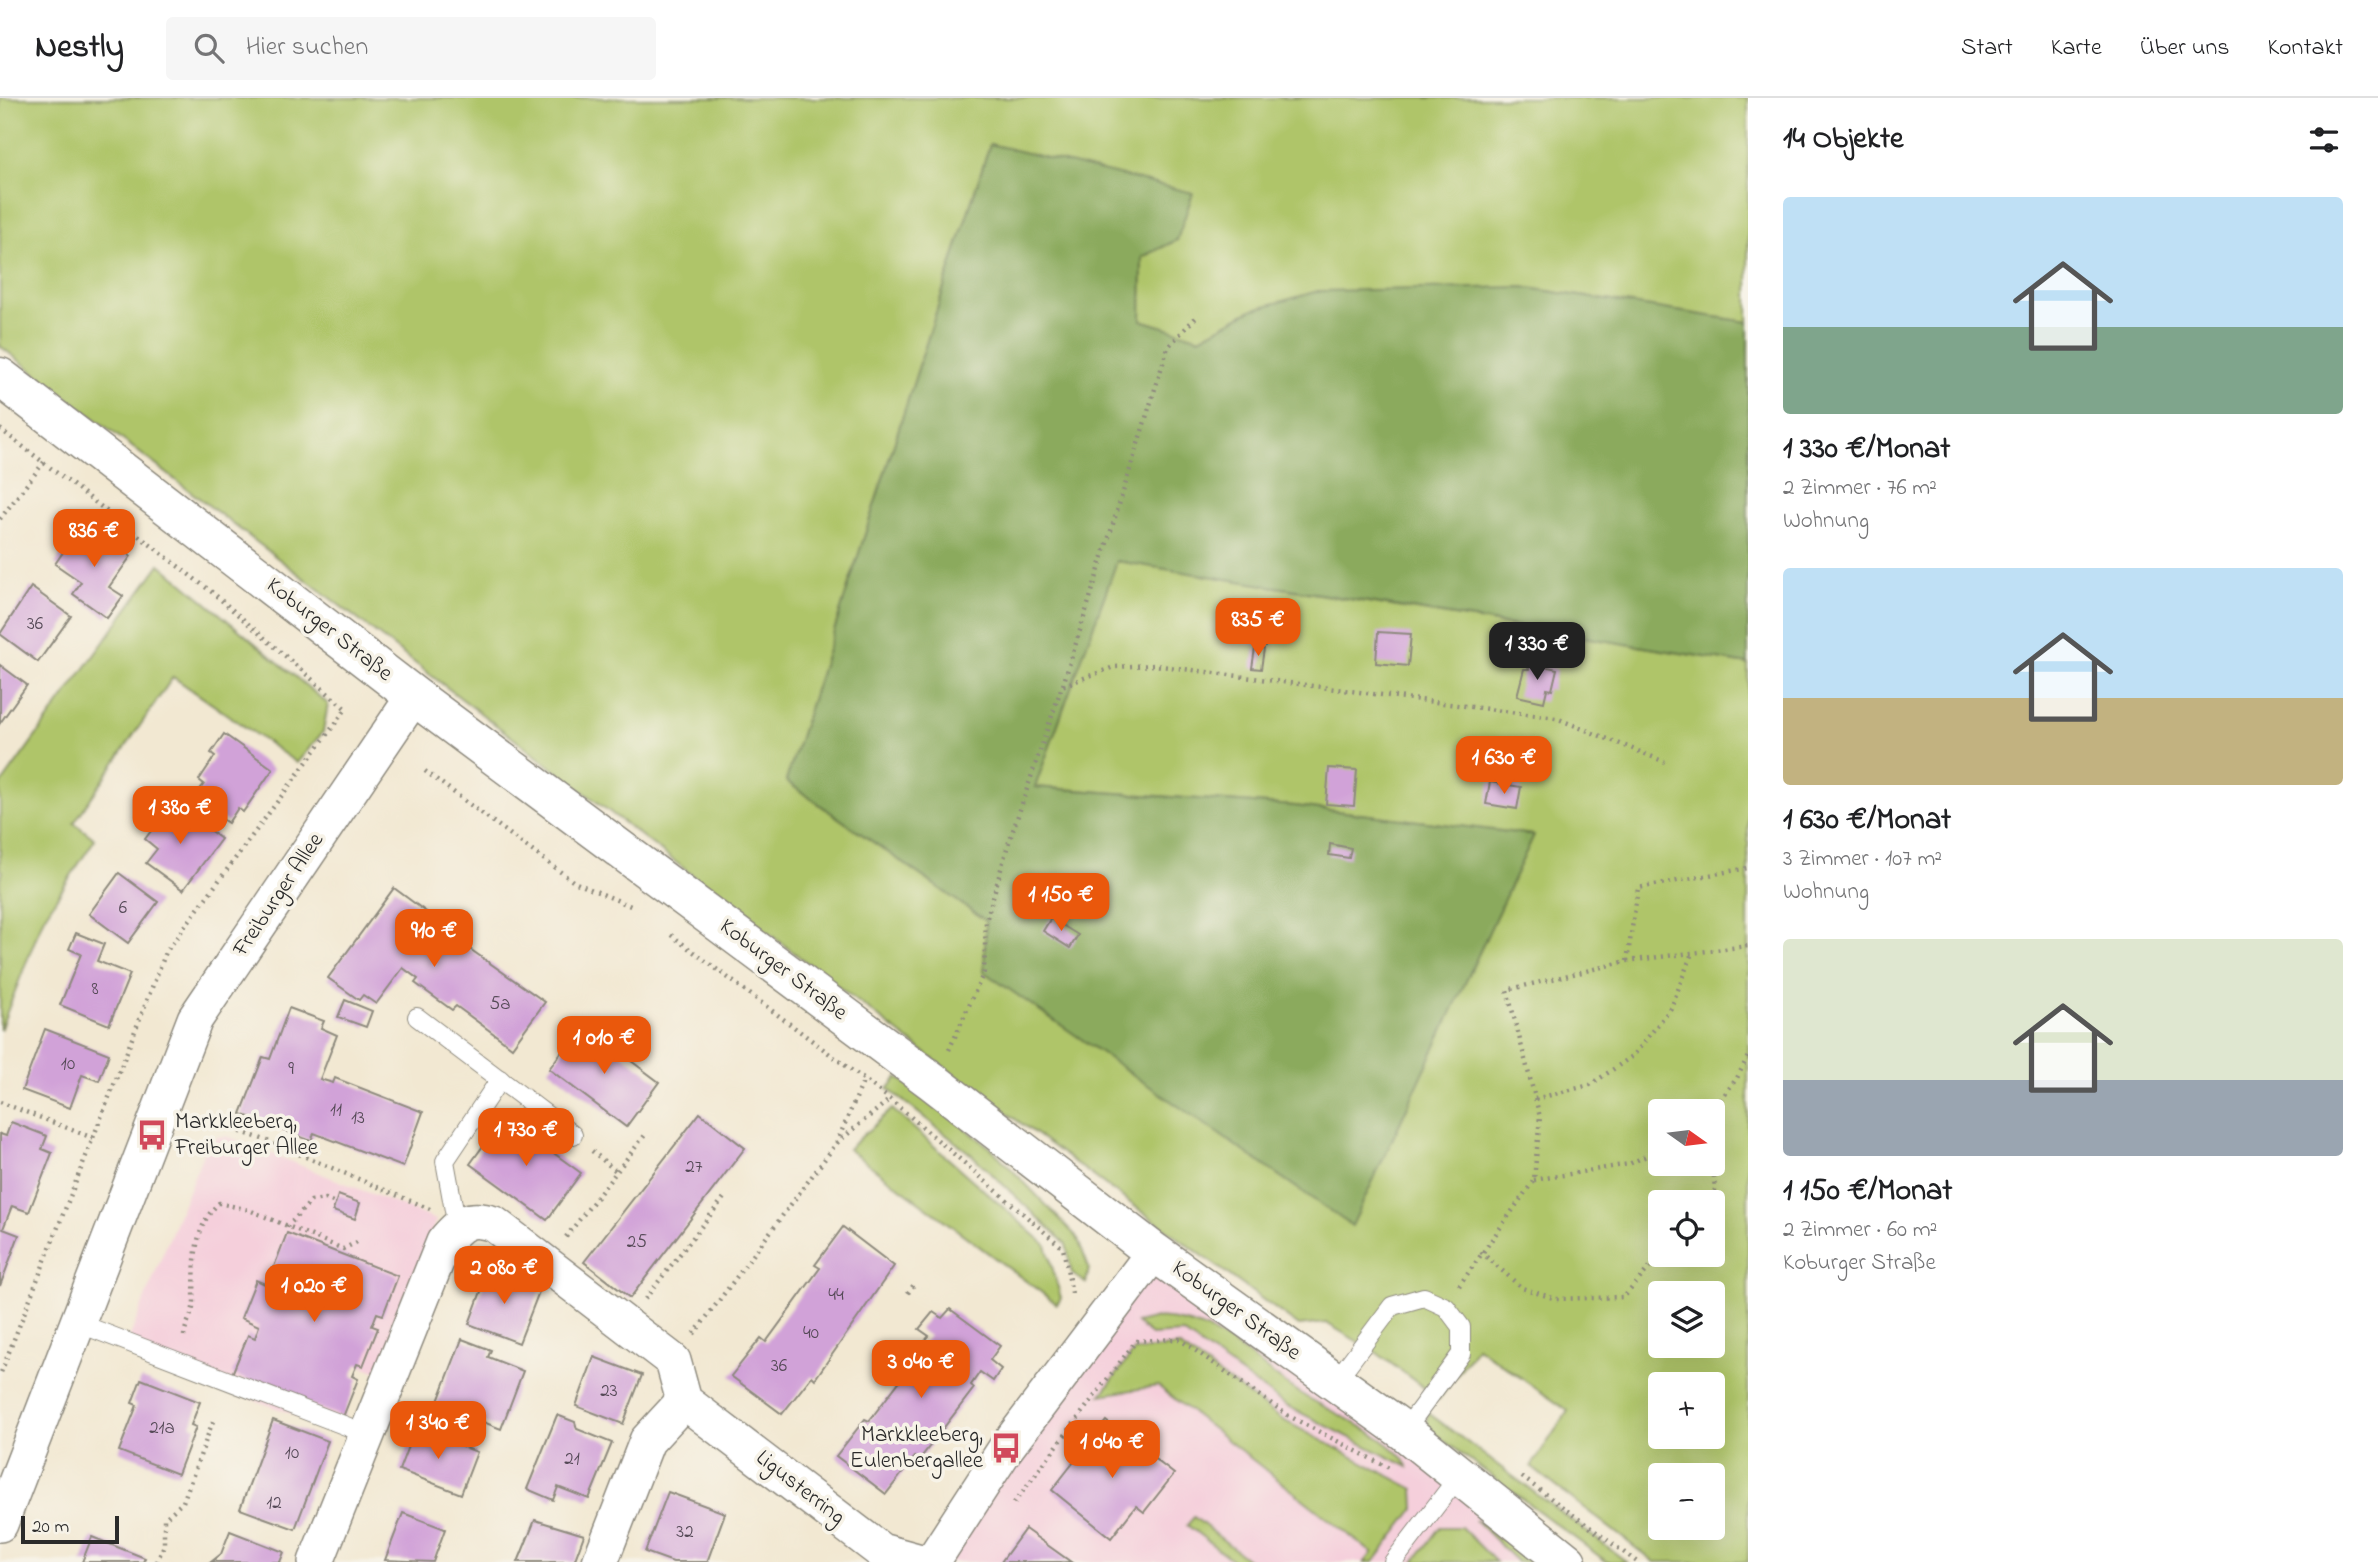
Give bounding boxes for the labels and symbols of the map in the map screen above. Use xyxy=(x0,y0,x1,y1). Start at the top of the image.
pin: 836 € xyxy=(45,510,143,569)
street label: Koburger Straße xyxy=(258,570,400,691)
pin: 835 € xyxy=(1209,598,1307,658)
house number: 36 xyxy=(27,611,43,638)
pin: 1 330 € xyxy=(1472,622,1602,682)
pin: 1 630 € xyxy=(1439,736,1569,796)
pin: 1 380 € xyxy=(115,786,245,846)
street label: Freiburger Allee xyxy=(225,826,334,965)
pin: 1 150 € xyxy=(996,874,1126,933)
house number: 6 xyxy=(119,895,127,922)
pin: 910 € xyxy=(385,910,483,969)
street label: Koburger Straße xyxy=(711,911,854,1030)
house number: 8 xyxy=(91,976,99,1003)
house number: 5a xyxy=(489,991,511,1018)
pin: 1 010 € xyxy=(539,1016,669,1076)
house number: 10 xyxy=(61,1051,75,1078)
house number: 9 xyxy=(288,1056,294,1083)
house number: 11 xyxy=(330,1097,342,1124)
north arrow xyxy=(1648,1099,1726,1176)
house number: 13 xyxy=(351,1105,365,1132)
place label: Markkleeberg, Freiburger Allee xyxy=(174,1106,319,1166)
pin: 1 730 € xyxy=(461,1108,591,1168)
bus stop icon: Markkleeberg, Freiburger Allee xyxy=(135,1118,169,1152)
house number: 27 xyxy=(685,1154,703,1181)
house number: 25 xyxy=(627,1229,647,1256)
pin: 2 080 € xyxy=(439,1246,569,1306)
street label: Koburger Straße xyxy=(1164,1253,1308,1370)
pin: 1 020 € xyxy=(249,1264,379,1324)
house number: 44 xyxy=(828,1282,844,1309)
house number: 40 xyxy=(803,1320,819,1347)
pin: 3 040 € xyxy=(856,1340,986,1400)
house number: 36 xyxy=(771,1353,787,1380)
house number: 23 xyxy=(600,1378,618,1405)
pin: 1 340 € xyxy=(373,1402,503,1461)
house number: 21a xyxy=(149,1415,175,1442)
place label: Markkleeberg, Eulenbergallee xyxy=(850,1419,984,1479)
pin: 1 040 € xyxy=(1047,1420,1177,1480)
bus stop icon: Markkleeberg, Eulenbergallee xyxy=(989,1431,1023,1465)
house number: 10 xyxy=(285,1440,299,1467)
street label: Ligusterring xyxy=(747,1442,852,1534)
house number: 21 xyxy=(564,1446,580,1473)
house number: 12 xyxy=(266,1490,282,1517)
scale bar xyxy=(21,1513,119,1545)
house number: 32 xyxy=(676,1519,694,1546)

